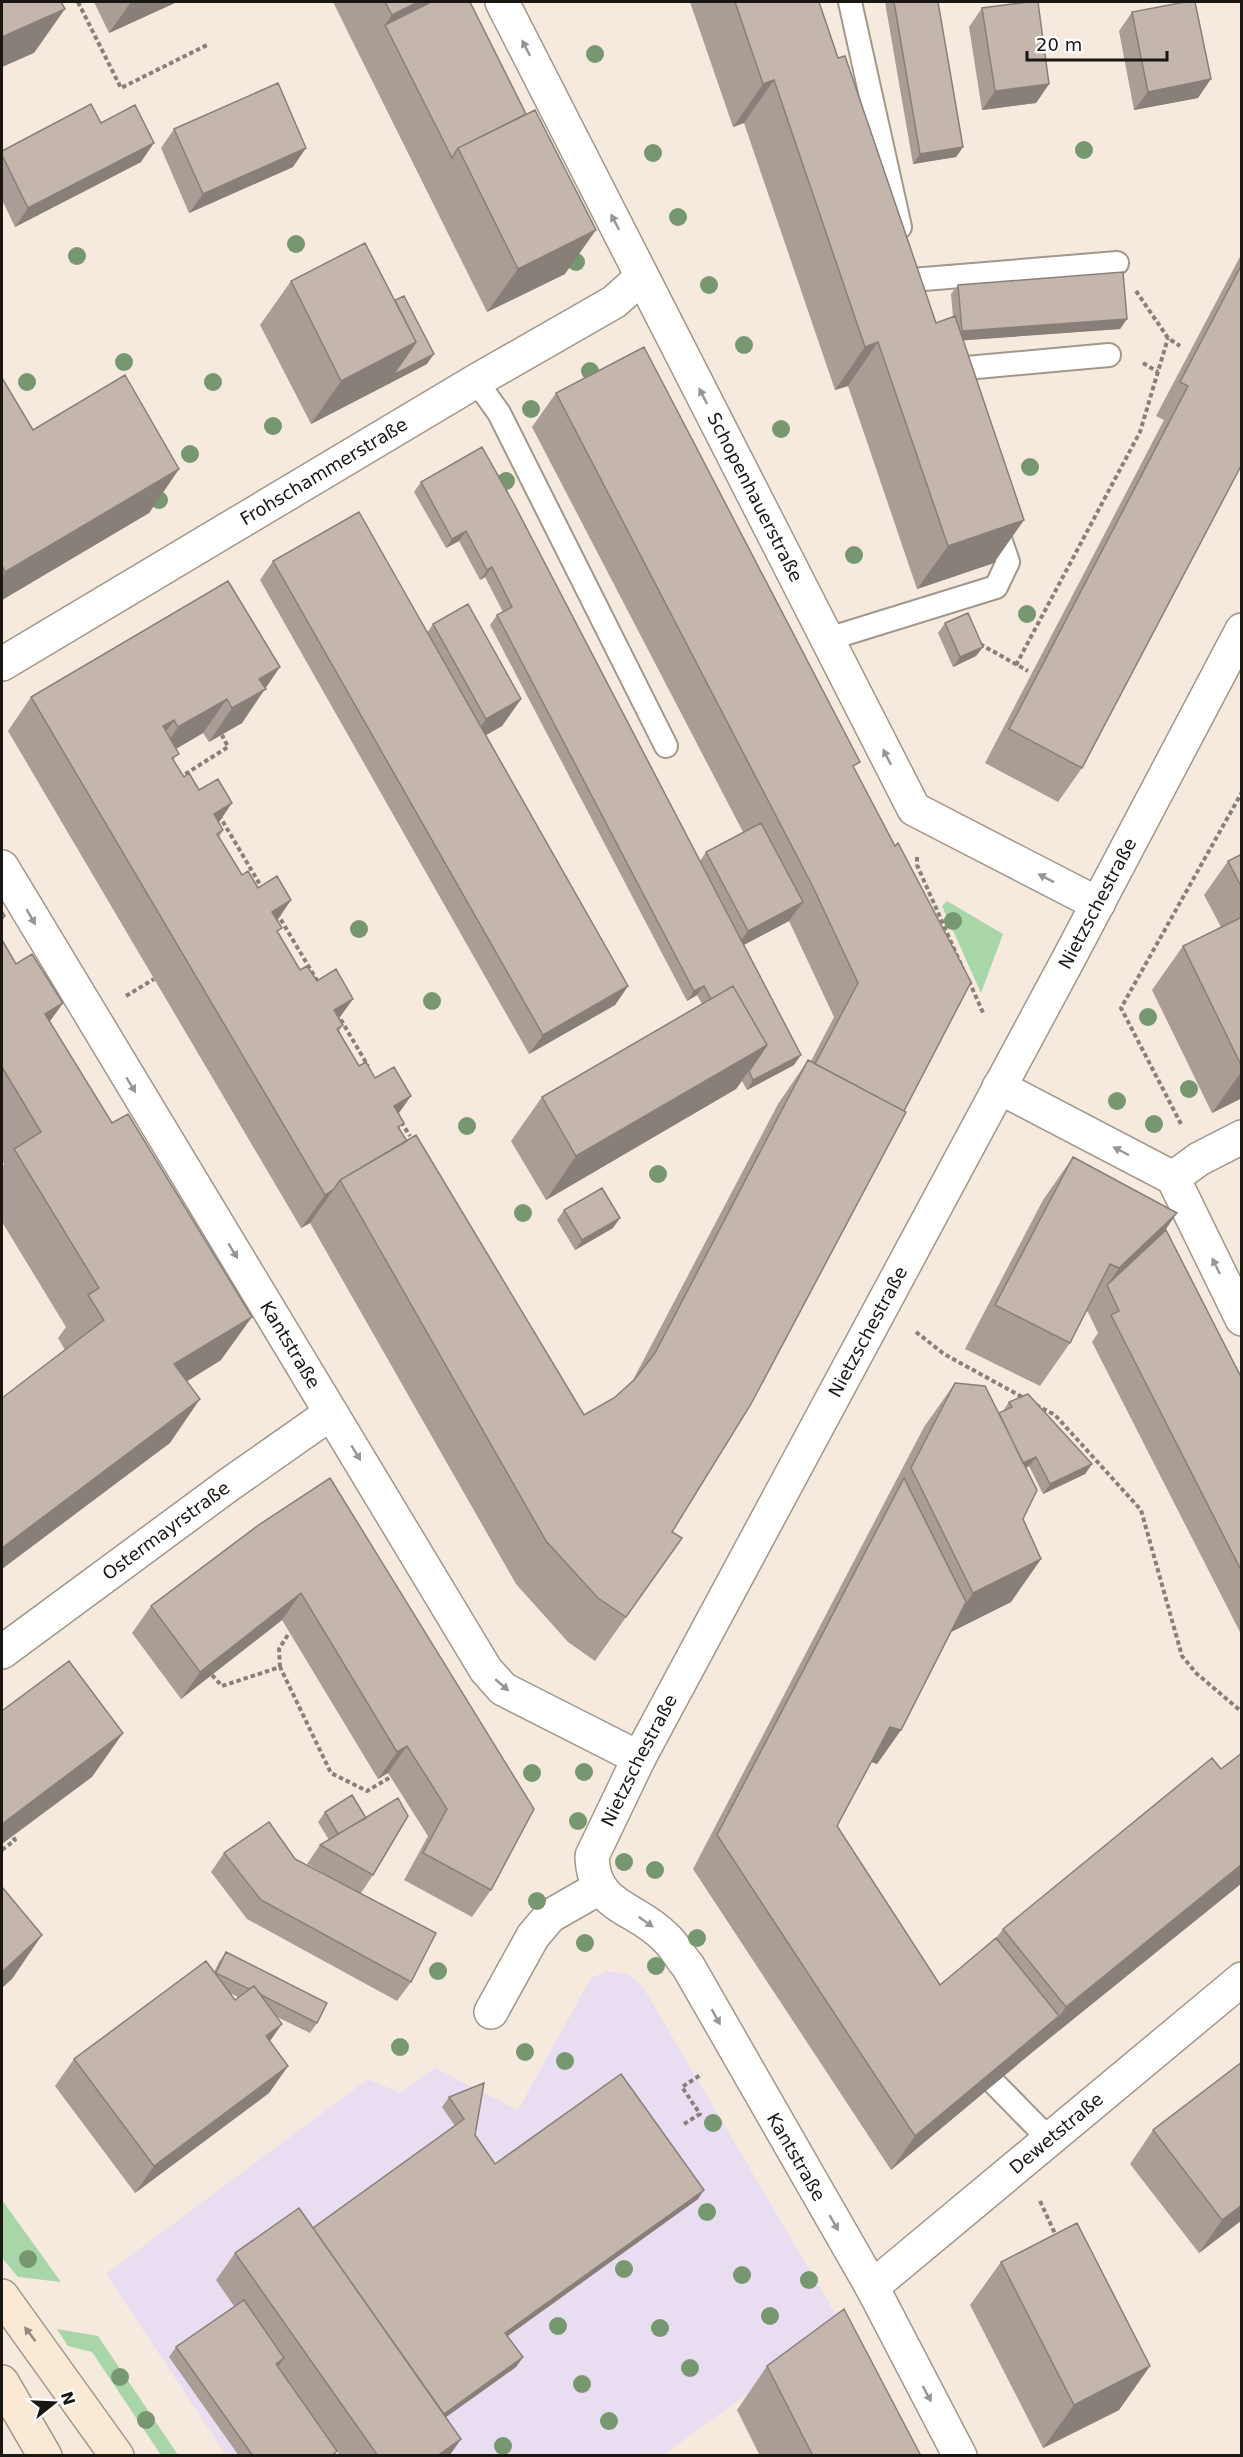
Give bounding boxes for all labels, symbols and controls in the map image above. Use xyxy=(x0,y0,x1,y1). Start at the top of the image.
scale bar xyxy=(1027,24,1166,62)
text: 20 m xyxy=(1036,34,1082,55)
one-way arrow xyxy=(521,40,531,57)
one-way arrow xyxy=(610,213,620,231)
one-way arrow xyxy=(698,387,708,404)
street label: Schopenhauerstraße xyxy=(703,409,807,585)
street label: Frohschammerstraße xyxy=(236,413,411,529)
one-way arrow xyxy=(882,748,892,765)
street label: Nietzschestraße xyxy=(1054,834,1140,972)
one-way arrow xyxy=(1037,873,1054,883)
one-way arrow xyxy=(26,909,37,925)
one-way arrow xyxy=(126,1077,137,1093)
one-way arrow xyxy=(1112,1146,1129,1156)
one-way arrow xyxy=(227,1243,238,1259)
one-way arrow xyxy=(1211,1258,1220,1275)
street label: Nietzschestraße xyxy=(824,1263,911,1401)
street label: Kantstraße xyxy=(256,1297,325,1392)
one-way arrow xyxy=(351,1445,362,1461)
street label: Ostermayrstraße xyxy=(98,1477,234,1584)
one-way arrow xyxy=(494,1679,510,1692)
street label: Nietzschestraße xyxy=(597,1691,681,1830)
one-way arrow xyxy=(637,1916,653,1928)
one-way arrow xyxy=(711,2009,721,2026)
street label: Dewetstraße xyxy=(1005,2088,1107,2178)
street label: Kantstraße xyxy=(763,2109,830,2205)
one-way arrow xyxy=(829,2215,839,2232)
one-way arrow xyxy=(25,2327,37,2342)
north arrow xyxy=(24,2373,84,2433)
one-way arrow xyxy=(922,2385,932,2403)
text: N xyxy=(57,2389,79,2408)

